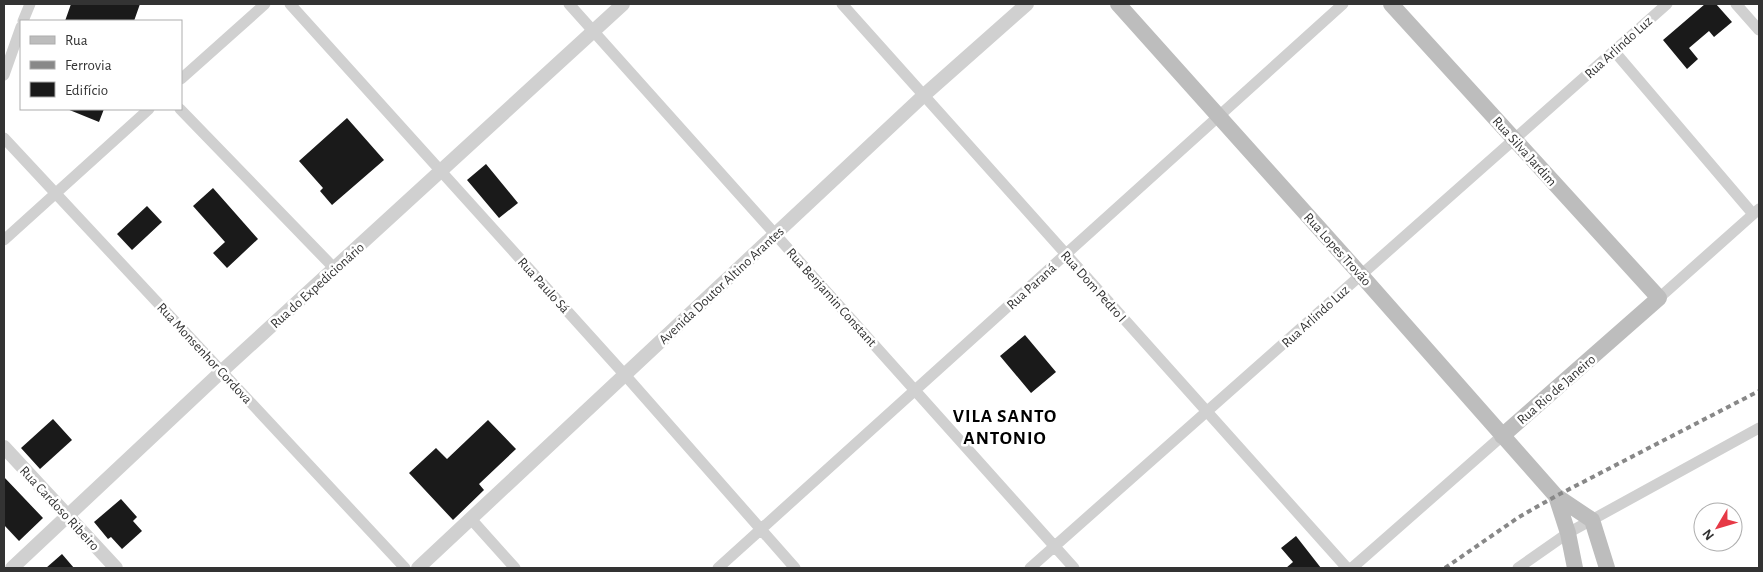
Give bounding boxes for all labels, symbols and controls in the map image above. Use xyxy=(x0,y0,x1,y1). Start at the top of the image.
street label: Rua Arlindo Luz xyxy=(1582,14,1655,81)
legend xyxy=(20,20,182,110)
text: Rua xyxy=(65,33,88,48)
text: Ferrovia xyxy=(65,58,112,73)
text: Edifício xyxy=(65,83,108,98)
street label: Rua Silva Jardim xyxy=(1490,114,1559,189)
street label: Rua Lopes Trovão xyxy=(1301,210,1374,289)
street label: Avenida Doutor Altino Arantes xyxy=(657,224,787,347)
street label: Rua do Expedicionário xyxy=(268,240,367,331)
street label: Rua Benjamin Constant xyxy=(783,246,879,350)
street label: Rua Dom Pedro I xyxy=(1058,248,1129,325)
street label: Rua Paulo Sá xyxy=(515,255,572,317)
street label: Rua Paraná xyxy=(1004,261,1059,312)
street label: Rua Arlindo Luz xyxy=(1279,283,1352,350)
street label: Rua Monsenhor Cordova xyxy=(154,301,255,407)
street label: Rua Rio de Janeiro xyxy=(1515,352,1599,427)
district label: VILA SANTO ANTONIO xyxy=(953,407,1057,448)
street label: Rua Cardoso Ribeiro xyxy=(17,464,102,554)
north arrow xyxy=(1693,502,1743,552)
text: N xyxy=(1700,526,1717,543)

